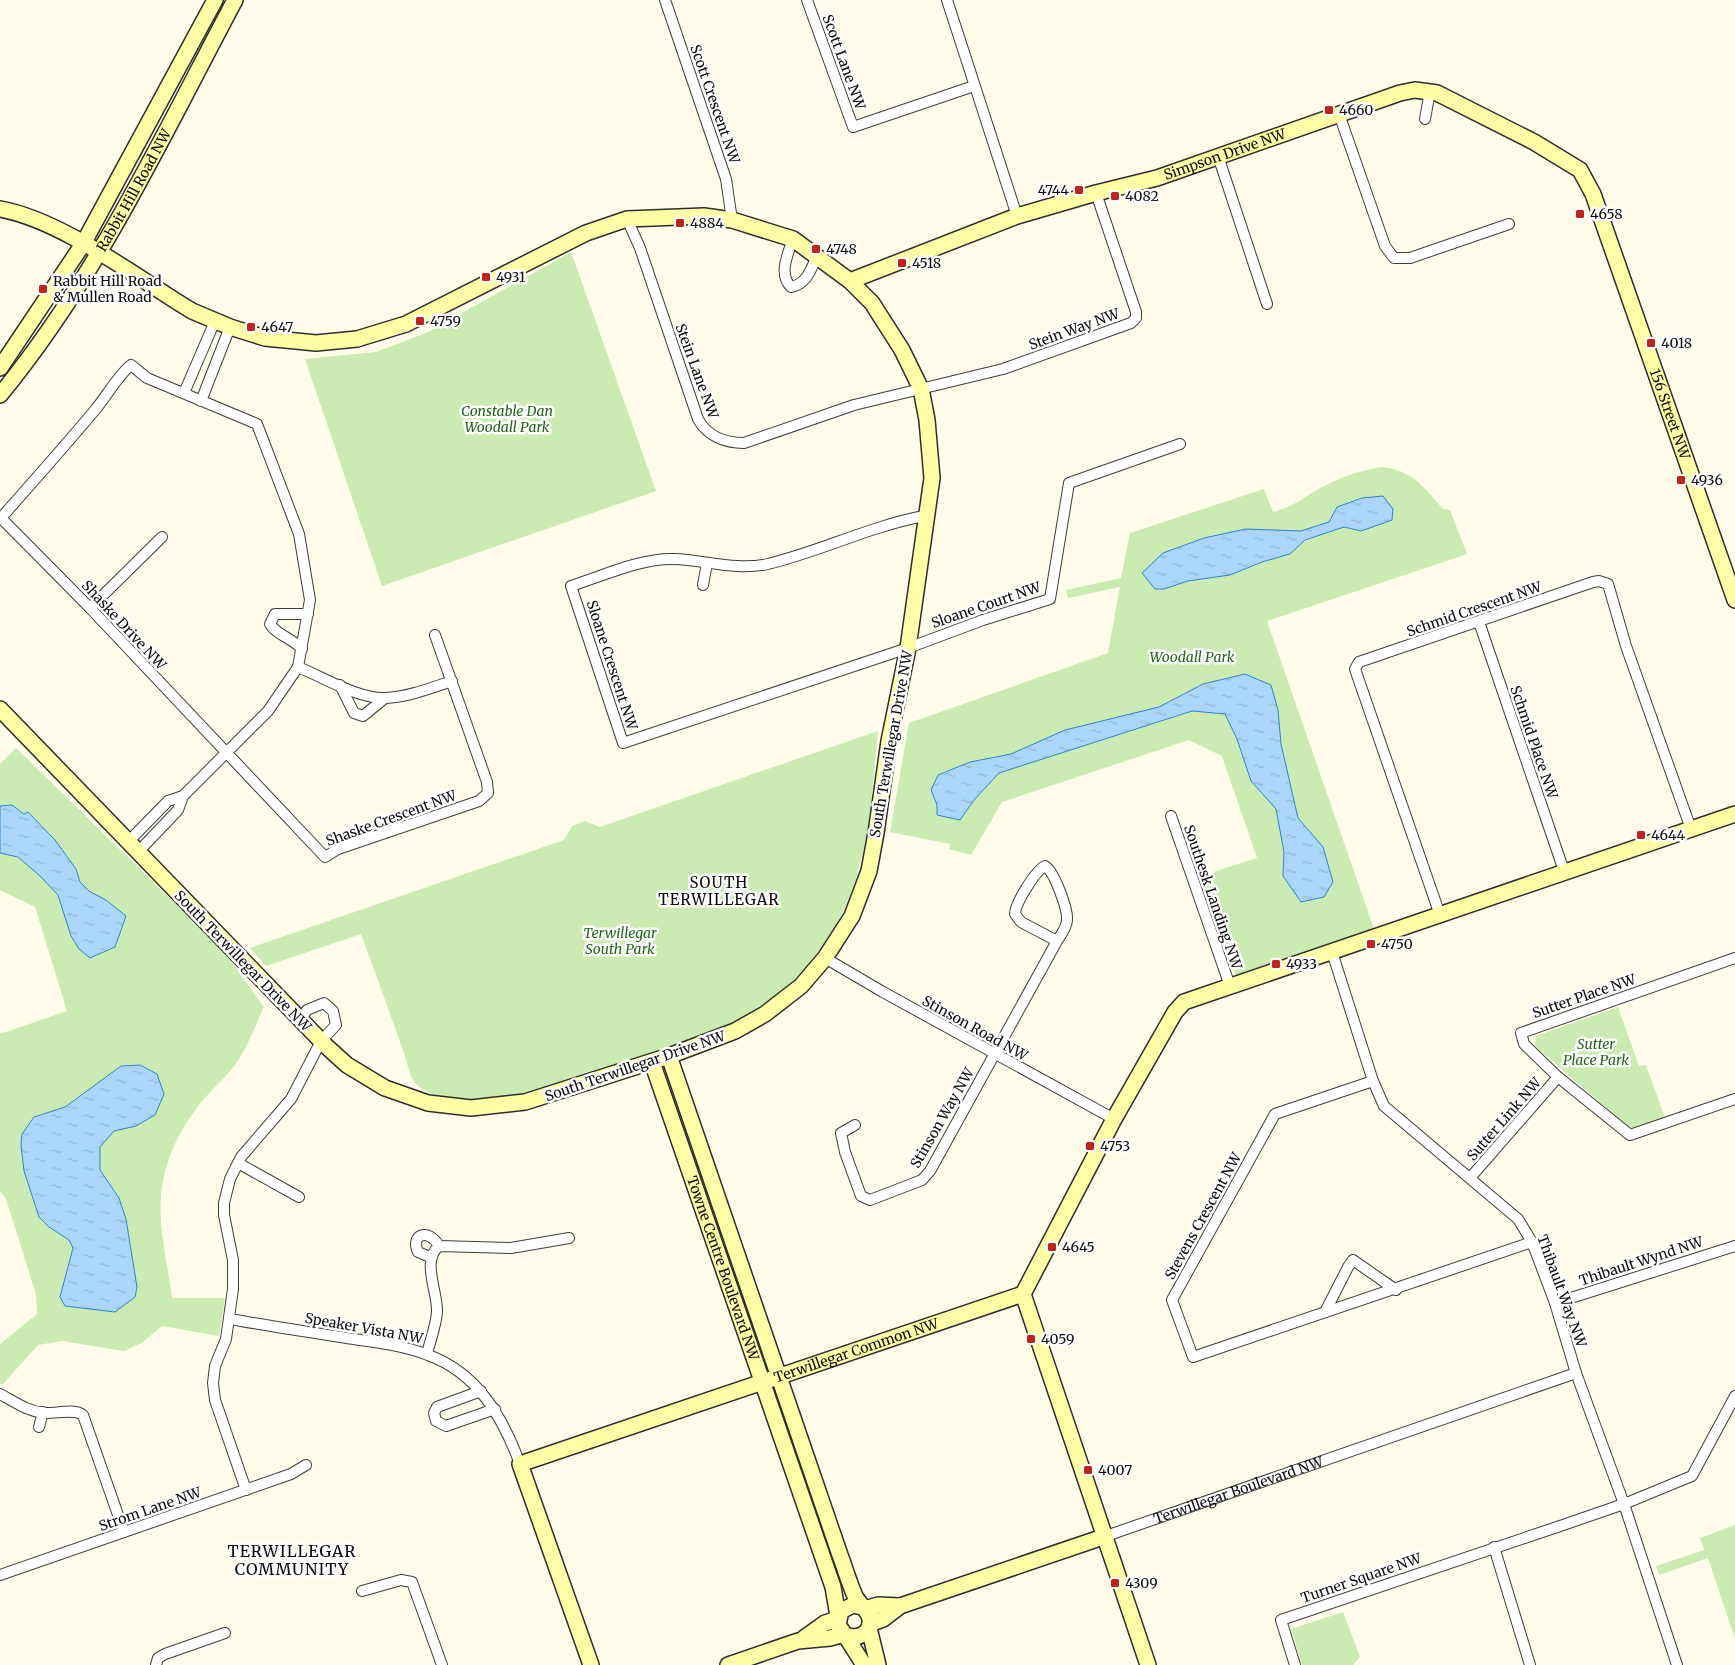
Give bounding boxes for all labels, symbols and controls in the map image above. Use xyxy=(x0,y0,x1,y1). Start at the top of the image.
street label: Scott Lane NW xyxy=(818,12,870,113)
street label: Scott Crescent NW xyxy=(686,42,744,167)
place label: 4660 xyxy=(1339,101,1373,119)
marker: 4660 xyxy=(1323,104,1335,116)
street label: Simpson Drive NW xyxy=(1161,124,1289,184)
street label: Rabbit Hill Road NW xyxy=(93,125,175,255)
place label: 4744 xyxy=(1038,181,1069,199)
marker: 4744 xyxy=(1073,184,1085,196)
place label: 4082 xyxy=(1125,187,1159,205)
marker: 4082 xyxy=(1109,190,1121,202)
place label: 4658 xyxy=(1590,205,1623,223)
marker: 4658 xyxy=(1574,208,1586,220)
place label: 4884 xyxy=(690,214,724,232)
marker: 4884 xyxy=(674,217,686,229)
place label: 4748 xyxy=(826,240,857,258)
marker: 4748 xyxy=(810,243,822,255)
place label: 4518 xyxy=(912,254,941,272)
marker: 4518 xyxy=(896,257,908,269)
place label: 4931 xyxy=(496,268,525,286)
marker: 4931 xyxy=(480,271,492,283)
place label: Rabbit Hill Road & Mullen Road xyxy=(53,272,162,306)
marker: Rabbit Hill Road & Mullen Road xyxy=(37,283,49,295)
street label: Stein Way NW xyxy=(1026,304,1123,354)
place label: 4759 xyxy=(430,312,461,330)
marker: 4759 xyxy=(414,315,426,327)
place label: 4647 xyxy=(261,318,293,336)
marker: 4647 xyxy=(245,321,257,333)
street label: Stein Lane NW xyxy=(671,321,723,422)
place label: 4018 xyxy=(1661,334,1692,352)
marker: 4018 xyxy=(1645,337,1657,349)
street label: 156 Street NW xyxy=(1646,366,1694,462)
park label: Constable Dan Woodall Park xyxy=(461,402,553,436)
place label: 4936 xyxy=(1691,471,1723,489)
marker: 4936 xyxy=(1675,474,1687,486)
street label: Shaske Drive NW xyxy=(78,576,171,674)
street label: Schmid Crescent NW xyxy=(1404,577,1545,641)
street label: Sloane Court NW xyxy=(929,578,1044,632)
street label: Sloane Crescent NW xyxy=(583,598,642,733)
street label: South Terwillegar Drive NW xyxy=(866,648,916,839)
park label: Woodall Park xyxy=(1150,648,1235,666)
street label: Schmid Place NW xyxy=(1506,683,1562,802)
street label: Shaske Crescent NW xyxy=(323,786,460,850)
street label: Southesk Landing NW xyxy=(1180,823,1246,972)
place label: 4644 xyxy=(1651,826,1686,844)
marker: 4644 xyxy=(1635,829,1647,841)
district label: SOUTH TERWILLEGAR xyxy=(658,873,780,909)
street label: South Terwillegar Drive NW xyxy=(171,887,316,1036)
park label: Terwillegar South Park xyxy=(583,924,657,958)
place label: 4750 xyxy=(1381,935,1413,953)
marker: 4750 xyxy=(1365,938,1377,950)
place label: 4933 xyxy=(1286,955,1317,973)
marker: 4933 xyxy=(1270,958,1282,970)
street label: Sutter Place NW xyxy=(1530,970,1639,1022)
street label: Stinson Road NW xyxy=(919,992,1032,1065)
street label: South Terwillegar Drive NW xyxy=(542,1026,729,1105)
park label: Sutter Place Park xyxy=(1563,1035,1629,1069)
street label: Stinson Way NW xyxy=(906,1064,978,1171)
street label: Sutter Link NW xyxy=(1463,1073,1546,1164)
place label: 4753 xyxy=(1100,1137,1130,1155)
marker: 4753 xyxy=(1084,1140,1096,1152)
street label: Stevens Crescent NW xyxy=(1161,1149,1246,1283)
street label: Towne Centre Boulevard NW xyxy=(683,1174,763,1364)
street label: Thibault Way NW xyxy=(1533,1232,1591,1351)
street label: Thibault Wynd NW xyxy=(1577,1232,1706,1290)
place label: 4645 xyxy=(1062,1238,1095,1256)
marker: 4645 xyxy=(1046,1241,1058,1253)
street label: Speaker Vista NW xyxy=(303,1309,426,1347)
street label: Terwillegar Common NW xyxy=(772,1314,942,1387)
place label: 4059 xyxy=(1041,1330,1074,1348)
marker: 4059 xyxy=(1025,1333,1037,1345)
street label: Terwillegar Boulevard NW xyxy=(1151,1452,1326,1528)
place label: 4007 xyxy=(1098,1461,1132,1479)
marker: 4007 xyxy=(1082,1464,1094,1476)
street label: Strom Lane NW xyxy=(97,1483,204,1535)
district label: TERWILLEGAR COMMUNITY xyxy=(228,1541,356,1579)
street label: Turner Square NW xyxy=(1299,1549,1424,1607)
place label: 4309 xyxy=(1125,1574,1158,1592)
marker: 4309 xyxy=(1109,1577,1121,1589)

